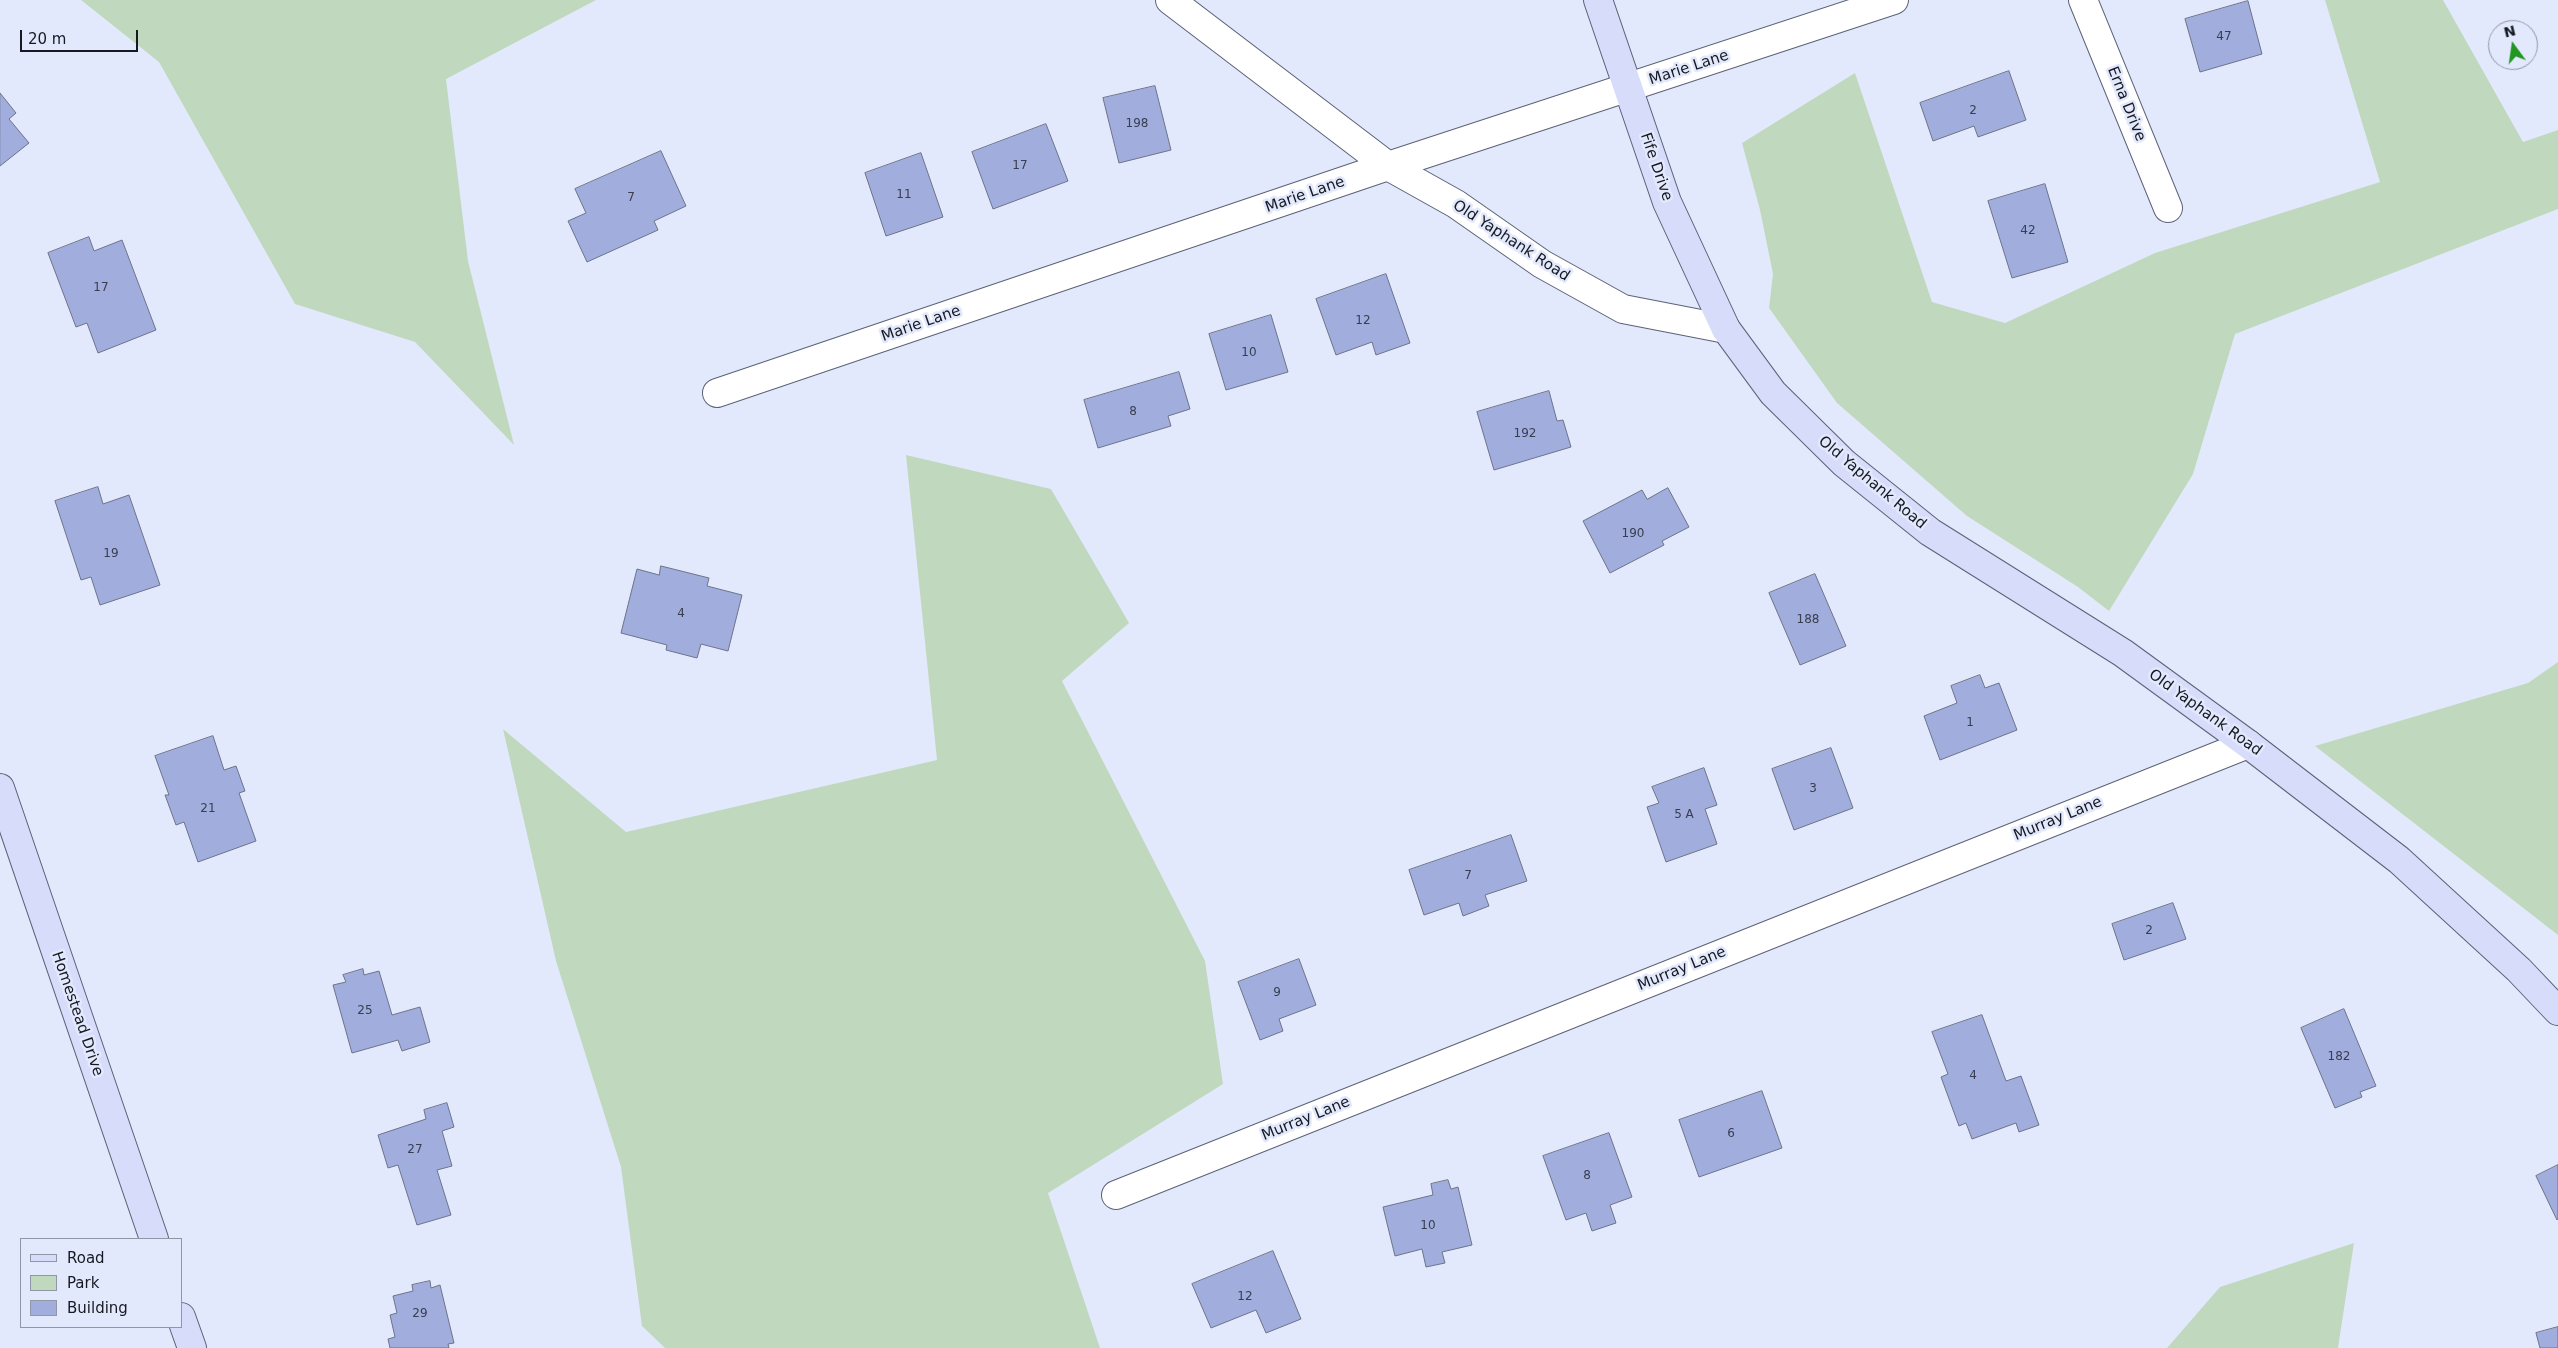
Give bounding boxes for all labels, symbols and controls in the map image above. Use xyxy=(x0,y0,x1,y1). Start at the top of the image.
scale bar xyxy=(22,20,140,52)
north arrow xyxy=(2488,20,2538,70)
text: N xyxy=(2502,22,2517,41)
text: 20 m xyxy=(28,30,66,48)
house number: 47 xyxy=(2216,30,2232,44)
street label: Marie Lane xyxy=(1647,47,1731,89)
street label: Erna Drive xyxy=(2103,64,2149,144)
house number: 2 xyxy=(1969,104,1977,118)
house number: 198 xyxy=(1126,117,1148,131)
street label: Fife Drive xyxy=(1636,131,1676,203)
house number: 17 xyxy=(1012,159,1028,173)
street label: Marie Lane xyxy=(1263,173,1347,217)
house number: 11 xyxy=(896,188,912,202)
house number: 7 xyxy=(627,191,635,205)
street label: Old Yaphank Road xyxy=(1449,197,1573,285)
house number: 42 xyxy=(2020,224,2036,238)
house number: 17 xyxy=(93,281,109,295)
street label: Marie Lane xyxy=(879,302,963,346)
house number: 12 xyxy=(1355,314,1371,328)
house number: 10 xyxy=(1241,346,1257,360)
house number: 8 xyxy=(1129,405,1137,419)
house number: 192 xyxy=(1514,427,1536,441)
street label: Old Yaphank Road xyxy=(1814,433,1930,533)
house number: 190 xyxy=(1622,527,1644,541)
house number: 19 xyxy=(103,547,119,561)
house number: 4 xyxy=(677,607,685,621)
house number: 188 xyxy=(1797,613,1819,627)
street label: Old Yaphank Road xyxy=(2145,666,2265,760)
house number: 1 xyxy=(1966,716,1974,730)
house number: 3 xyxy=(1809,782,1817,796)
street label: Murray Lane xyxy=(2011,793,2105,845)
house number: 21 xyxy=(200,802,216,816)
house number: 5 A xyxy=(1674,808,1694,822)
house number: 7 xyxy=(1464,869,1472,883)
house number: 2 xyxy=(2145,924,2153,938)
street label: Murray Lane xyxy=(1635,943,1729,995)
street label: Homestead Drive xyxy=(47,949,107,1079)
house number: 9 xyxy=(1273,986,1281,1000)
house number: 25 xyxy=(357,1004,373,1018)
house number: 182 xyxy=(2328,1050,2350,1064)
house number: 4 xyxy=(1969,1069,1977,1083)
street label: Murray Lane xyxy=(1259,1093,1353,1145)
house number: 6 xyxy=(1727,1127,1735,1141)
house number: 27 xyxy=(407,1143,423,1157)
house number: 8 xyxy=(1583,1169,1591,1183)
house number: 10 xyxy=(1420,1219,1436,1233)
legend xyxy=(20,1238,182,1328)
text: Road xyxy=(67,1249,105,1267)
text: Park xyxy=(67,1274,99,1292)
house number: 12 xyxy=(1237,1290,1253,1304)
text: Building xyxy=(67,1299,128,1317)
house number: 29 xyxy=(412,1307,428,1321)

